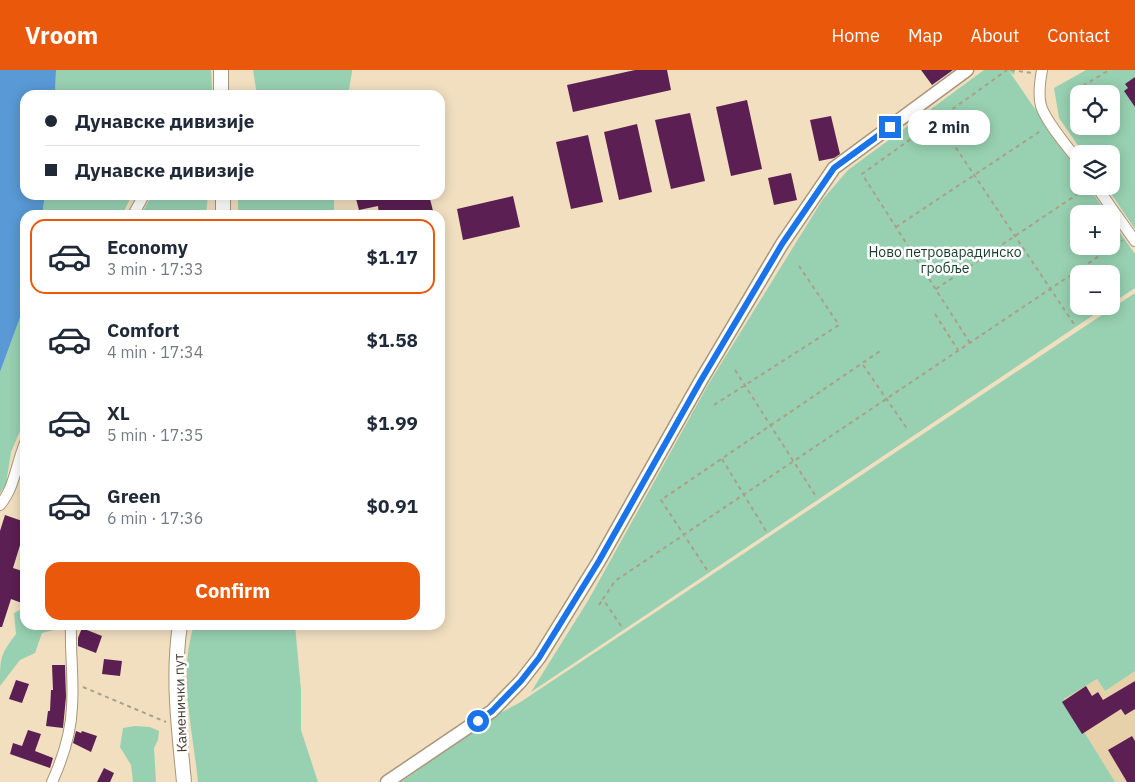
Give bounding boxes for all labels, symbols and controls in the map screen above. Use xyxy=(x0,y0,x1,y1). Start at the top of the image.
text: Vroom xyxy=(25,19,98,51)
text: Home xyxy=(832,24,880,47)
text: Map xyxy=(908,24,943,47)
text: About xyxy=(971,24,1019,47)
text: Contact xyxy=(1047,24,1110,47)
map controls xyxy=(1070,85,1120,315)
button: locate xyxy=(1070,85,1120,135)
text: Дунавске дивизије xyxy=(75,109,254,133)
callout: 2 min xyxy=(908,110,990,144)
route end xyxy=(879,116,901,138)
text: 2 min xyxy=(928,117,970,137)
button: layers xyxy=(1070,145,1120,195)
text: Дунавске дивизије xyxy=(75,158,254,182)
button: + xyxy=(1070,205,1120,255)
icon: car xyxy=(47,234,92,279)
text: Economy xyxy=(107,235,188,259)
park label: Ново петроварадинско гробље xyxy=(868,243,1022,277)
text: $1.17 xyxy=(366,245,418,269)
text: 3 min · 17:33 xyxy=(107,259,203,279)
button: − xyxy=(1070,265,1120,315)
icon: car xyxy=(47,317,92,362)
text: Comfort xyxy=(107,318,180,342)
text: $1.58 xyxy=(366,328,418,352)
text: 4 min · 17:34 xyxy=(107,342,203,362)
icon: car xyxy=(47,400,92,445)
text: XL xyxy=(107,401,130,425)
text: $1.99 xyxy=(366,411,418,435)
text: 5 min · 17:35 xyxy=(107,425,203,445)
icon: car xyxy=(47,483,92,528)
text: Green xyxy=(107,484,161,508)
text: $0.91 xyxy=(366,494,418,518)
text: 6 min · 17:36 xyxy=(107,508,203,528)
button: Confirm xyxy=(45,562,420,620)
street label: Каменички пут xyxy=(169,653,191,753)
route start xyxy=(467,710,489,732)

